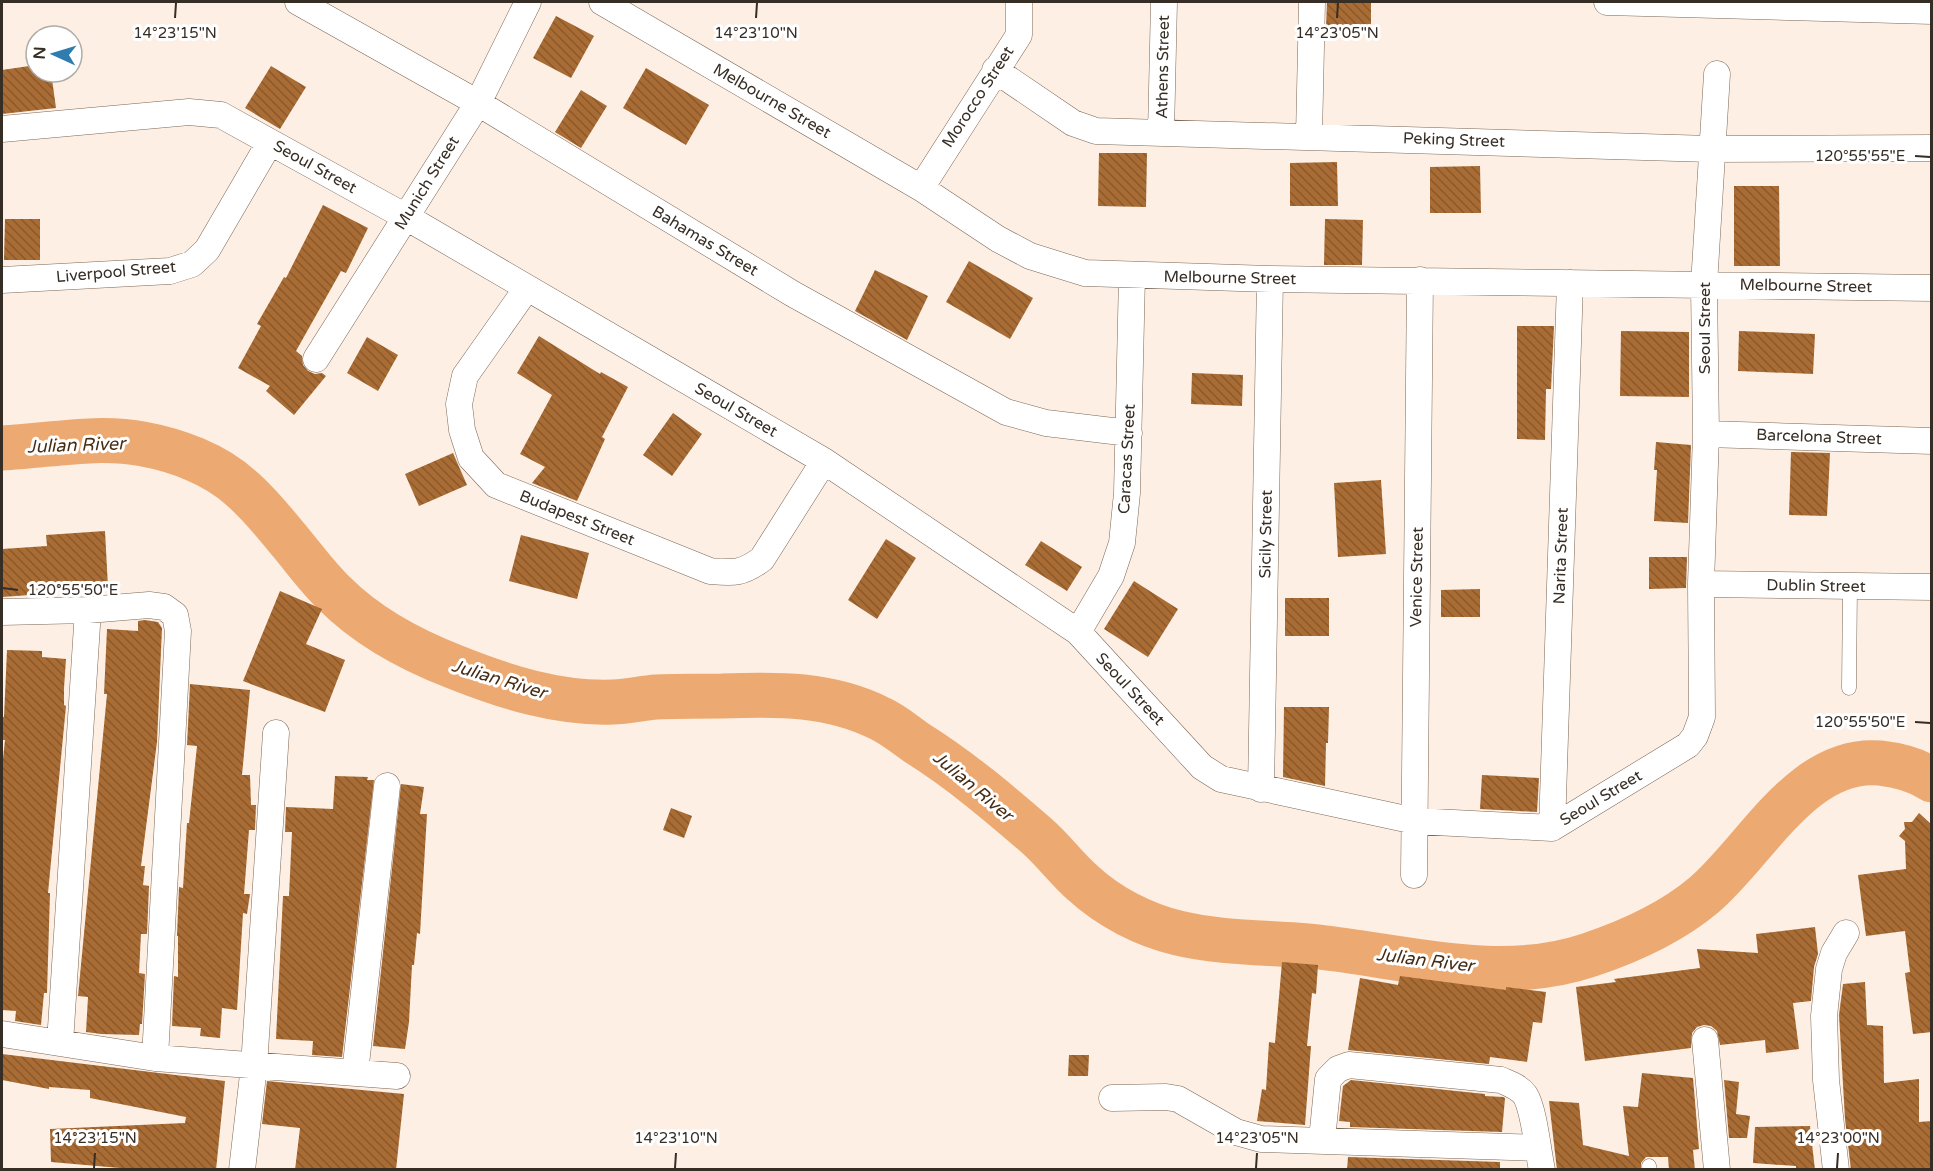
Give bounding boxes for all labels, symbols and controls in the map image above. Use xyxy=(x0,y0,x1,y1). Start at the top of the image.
street label: Athens Street xyxy=(1152,15,1174,119)
north arrow xyxy=(24,24,84,84)
text: 14°23'15"N xyxy=(133,24,217,42)
text: 14°23'10"N xyxy=(714,24,798,42)
text: 14°23'05"N xyxy=(1295,24,1379,42)
street label: Morocco Street xyxy=(938,42,1018,152)
text: N xyxy=(30,46,50,60)
street label: Melbourne Street xyxy=(710,59,834,143)
street label: Peking Street xyxy=(1403,128,1505,152)
street label: Munich Street xyxy=(390,132,464,234)
street label: Seoul Street xyxy=(270,136,360,198)
text: 120°55'55"E xyxy=(1815,147,1905,165)
street label: Bahamas Street xyxy=(648,202,762,280)
street label: Liverpool Street xyxy=(55,257,177,287)
street label: Melbourne Street xyxy=(1164,267,1296,289)
street label: Melbourne Street xyxy=(1740,275,1872,297)
street label: Seoul Street xyxy=(1695,282,1715,374)
street label: Seoul Street xyxy=(691,378,781,442)
street label: Caracas Street xyxy=(1114,403,1140,515)
street label: Barcelona Street xyxy=(1756,425,1882,449)
water label: Julian River xyxy=(27,432,127,458)
street label: Budapest Street xyxy=(516,486,638,550)
street label: Sicily Street xyxy=(1255,489,1277,579)
street label: Narita Street xyxy=(1549,507,1573,605)
street label: Venice Street xyxy=(1406,527,1428,627)
street label: Dublin Street xyxy=(1766,575,1866,597)
text: 120°55'50"E xyxy=(28,581,118,599)
street label: Seoul Street xyxy=(1091,648,1169,730)
water label: Julian River xyxy=(449,654,551,704)
text: 120°55'50"E xyxy=(1815,713,1905,731)
water label: Julian River xyxy=(928,746,1019,827)
street label: Seoul Street xyxy=(1556,766,1646,830)
water label: Julian River xyxy=(1375,943,1477,977)
text: 14°23'15"N xyxy=(53,1129,137,1147)
text: 14°23'10"N xyxy=(634,1129,718,1147)
text: 14°23'05"N xyxy=(1215,1129,1299,1147)
text: 14°23'00"N xyxy=(1796,1129,1880,1147)

